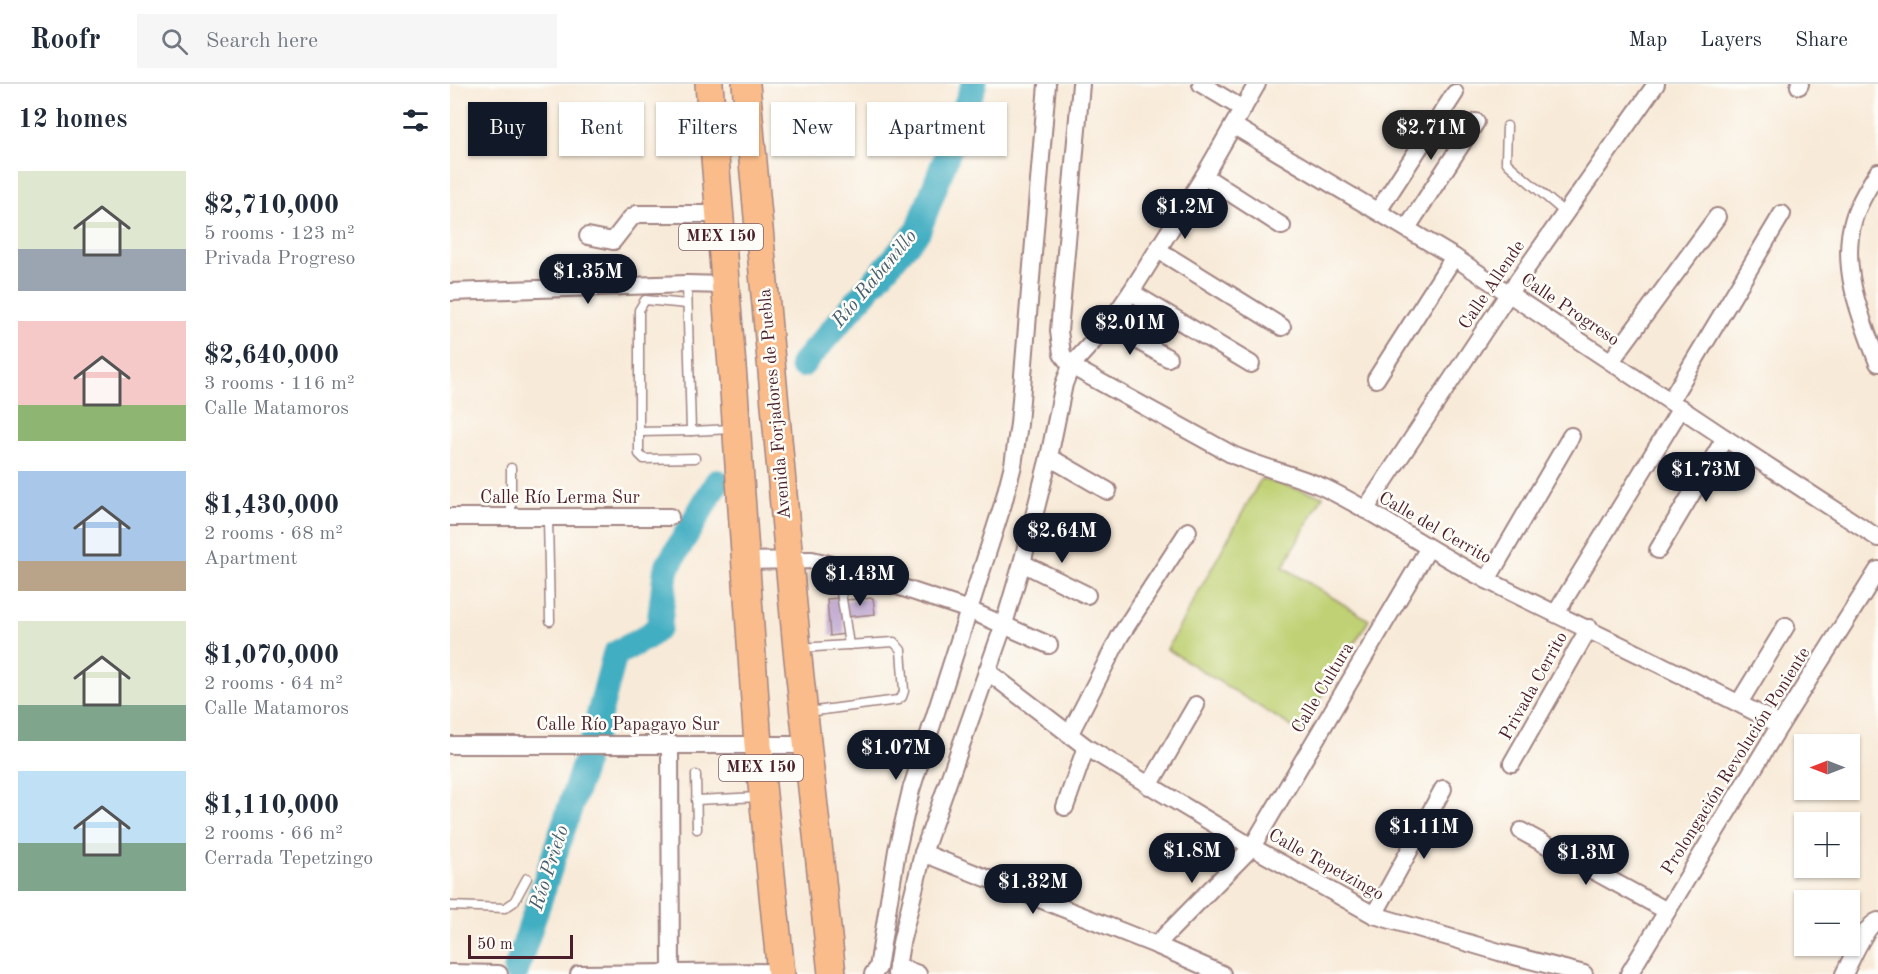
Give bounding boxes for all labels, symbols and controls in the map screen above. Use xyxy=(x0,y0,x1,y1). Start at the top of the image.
search box xyxy=(137,14,557,68)
icon: search xyxy=(158,25,191,58)
text: Roofr xyxy=(30,27,101,55)
text: Search here xyxy=(206,30,318,52)
text: Map xyxy=(1628,30,1667,51)
text: Layers xyxy=(1700,30,1762,51)
text: Share xyxy=(1795,30,1848,51)
chip: Buy xyxy=(468,102,547,156)
chip: Rent xyxy=(559,102,644,156)
chip: Filters xyxy=(656,102,759,156)
chip: New xyxy=(771,102,855,156)
chip: Apartment xyxy=(867,102,1007,156)
icon: filters xyxy=(399,104,432,137)
text: 12 homes xyxy=(18,107,127,133)
pin: $2.71M xyxy=(1382,110,1480,161)
text: $2.71M xyxy=(1396,119,1466,139)
pin: $1.2M xyxy=(1143,189,1227,240)
text: $2,710,000 xyxy=(204,193,339,219)
icon: home xyxy=(66,195,138,267)
text: $1.2M xyxy=(1156,198,1214,218)
text: 5 rooms · 123 m² xyxy=(204,224,354,244)
road number: MEX 150 xyxy=(679,224,763,250)
water label: Río Rabanillo xyxy=(828,226,921,332)
street label: Calle Allende xyxy=(1456,237,1528,333)
text: Privada Progreso xyxy=(204,249,355,269)
pin: $1.35M xyxy=(539,254,637,305)
text: $1.35M xyxy=(553,263,623,283)
street label: Calle Progreso xyxy=(1517,270,1623,350)
street label: Avenida Forjadores de Puebla xyxy=(756,288,794,520)
pin: $2.01M xyxy=(1081,305,1179,356)
text: $2.01M xyxy=(1095,314,1165,334)
text: $2,640,000 xyxy=(204,343,339,369)
icon: home xyxy=(66,345,138,417)
text: 3 rooms · 116 m² xyxy=(204,374,354,394)
text: Calle Matamoros xyxy=(204,399,349,419)
pin: $1.73M xyxy=(1657,452,1755,503)
text: $1.73M xyxy=(1671,461,1741,481)
street label: Calle Río Lerma Sur xyxy=(480,489,641,507)
street label: Calle del Cerrito xyxy=(1376,489,1494,568)
text: $1,430,000 xyxy=(204,493,339,519)
icon: home xyxy=(66,495,138,567)
pin: $2.64M xyxy=(1013,513,1111,564)
text: $2.64M xyxy=(1027,522,1097,542)
text: 2 rooms · 68 m² xyxy=(204,524,343,544)
text: Apartment xyxy=(204,549,298,569)
pin: $1.43M xyxy=(811,556,909,607)
text: $1.43M xyxy=(825,565,895,585)
street label: Privada Cerrito xyxy=(1497,629,1571,743)
street label: Calle Cultura xyxy=(1289,639,1357,737)
text: $1,070,000 xyxy=(204,643,339,669)
street label: Prolongación Revolución Poniente xyxy=(1658,644,1814,878)
icon: home xyxy=(66,645,138,717)
text: 2 rooms · 64 m² xyxy=(204,674,343,694)
text: Calle Matamoros xyxy=(204,699,349,719)
street label: Calle Río Papagayo Sur xyxy=(536,716,720,734)
pin: $1.07M xyxy=(847,730,945,781)
north arrow xyxy=(1794,734,1860,800)
map controls xyxy=(1794,734,1860,956)
text: $1.07M xyxy=(861,739,931,759)
road number: MEX 150 xyxy=(719,755,803,781)
text: $1,110,000 xyxy=(204,793,339,819)
icon: home xyxy=(66,795,138,867)
pin: $1.11M xyxy=(1375,809,1473,860)
button: + xyxy=(1794,812,1860,878)
text: $1.11M xyxy=(1389,818,1459,838)
water label: Río Prieto xyxy=(527,823,573,914)
text: 2 rooms · 66 m² xyxy=(204,824,343,844)
street label: Calle Tepetzingo xyxy=(1265,826,1387,904)
pin: $1.8M xyxy=(1150,833,1234,884)
pin: $1.3M xyxy=(1544,835,1628,886)
text: $1.8M xyxy=(1163,842,1221,862)
text: $1.3M xyxy=(1557,844,1615,864)
text: Cerrada Tepetzingo xyxy=(204,849,373,869)
pin: $1.32M xyxy=(984,864,1082,915)
text: $1.32M xyxy=(998,873,1068,893)
button: − xyxy=(1794,890,1860,956)
scale bar xyxy=(468,932,573,960)
text: 50 m xyxy=(477,937,513,953)

